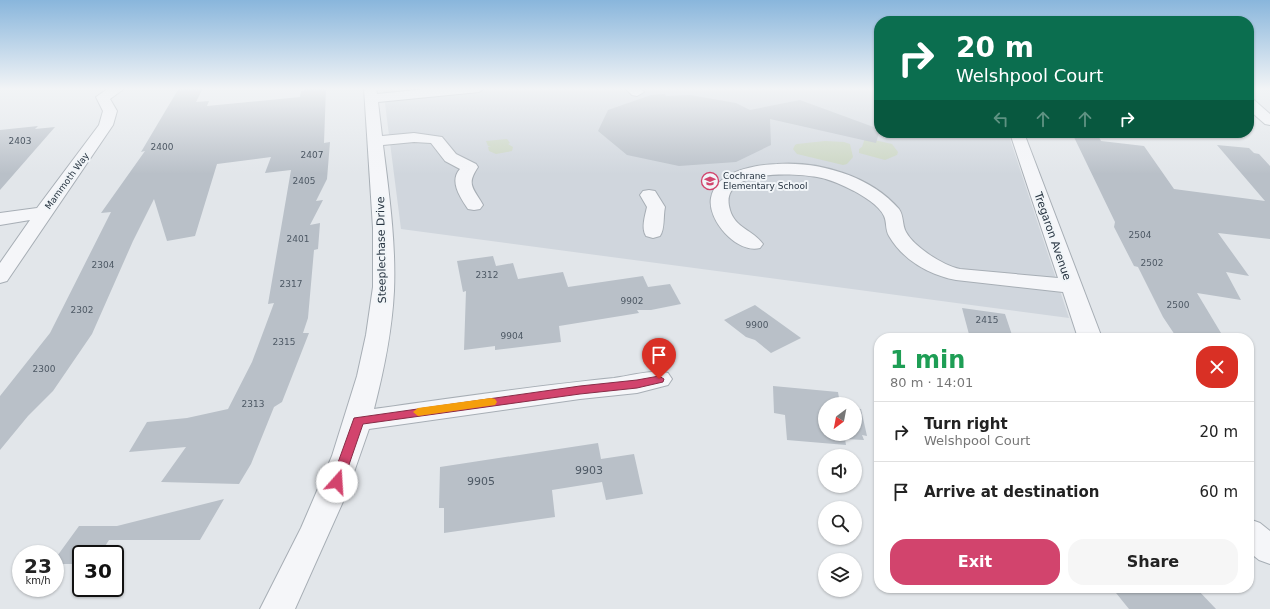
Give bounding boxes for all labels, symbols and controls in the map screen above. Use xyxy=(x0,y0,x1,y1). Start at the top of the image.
text: 20 m xyxy=(956,31,1034,64)
icon: right xyxy=(890,32,942,84)
text: Welshpool Court xyxy=(956,65,1103,86)
icon: left xyxy=(990,108,1012,130)
icon: ahead xyxy=(1032,108,1054,130)
icon: ahead xyxy=(1074,108,1096,130)
icon: right xyxy=(1116,108,1138,130)
house number: 2403 xyxy=(9,136,31,146)
house number: 2400 xyxy=(151,142,174,152)
street label: Mammoth Way xyxy=(43,150,91,211)
house number: 2407 xyxy=(301,150,323,160)
school or university icon: Cochrane Elementary School xyxy=(700,171,720,191)
place label: Cochrane Elementary School xyxy=(723,171,808,191)
house number: 2405 xyxy=(293,176,315,186)
street label: Tregaron Avenue xyxy=(1031,189,1074,282)
street label: Steeplechase Drive xyxy=(374,196,389,303)
house number: 2504 xyxy=(1129,230,1152,240)
house number: 2401 xyxy=(287,234,309,244)
house number: 2502 xyxy=(1141,258,1163,268)
house number: 2304 xyxy=(92,260,115,270)
house number: 2312 xyxy=(476,270,498,280)
house number: 2317 xyxy=(280,279,302,289)
house number: 9902 xyxy=(621,296,643,306)
house number: 2500 xyxy=(1167,300,1190,310)
house number: 2302 xyxy=(71,305,93,315)
house number: 2415 xyxy=(976,315,998,325)
house number: 9900 xyxy=(746,320,769,330)
house number: 9904 xyxy=(501,331,524,341)
house number: 2315 xyxy=(273,337,295,347)
pin xyxy=(642,338,676,379)
icon: arrive xyxy=(648,344,670,366)
text: 1 min xyxy=(890,346,965,374)
button: close xyxy=(1196,346,1238,388)
house number: 2300 xyxy=(33,364,56,374)
text: 80 m · 14:01 xyxy=(890,375,973,390)
north arrow xyxy=(818,397,862,441)
map controls xyxy=(818,397,862,597)
house number: 2313 xyxy=(242,399,264,409)
text: Turn right xyxy=(924,415,1008,433)
icon: right xyxy=(890,421,912,443)
text: 20 m xyxy=(1200,423,1238,441)
text: Welshpool Court xyxy=(924,433,1030,448)
button: sound xyxy=(818,449,862,493)
position arrow xyxy=(316,461,358,503)
house number: 9903 xyxy=(575,464,603,477)
house number: 9905 xyxy=(467,475,495,488)
icon: arrive xyxy=(890,481,912,503)
text: Arrive at destination xyxy=(924,483,1099,501)
text: 60 m xyxy=(1200,483,1238,501)
button: search xyxy=(818,501,862,545)
button: Exit xyxy=(890,539,1060,585)
button: Share xyxy=(1068,539,1238,585)
speed limit sign: 30 xyxy=(72,545,124,597)
button: layers xyxy=(818,553,862,597)
text: 23 xyxy=(24,554,52,578)
text: km/h xyxy=(25,575,51,586)

